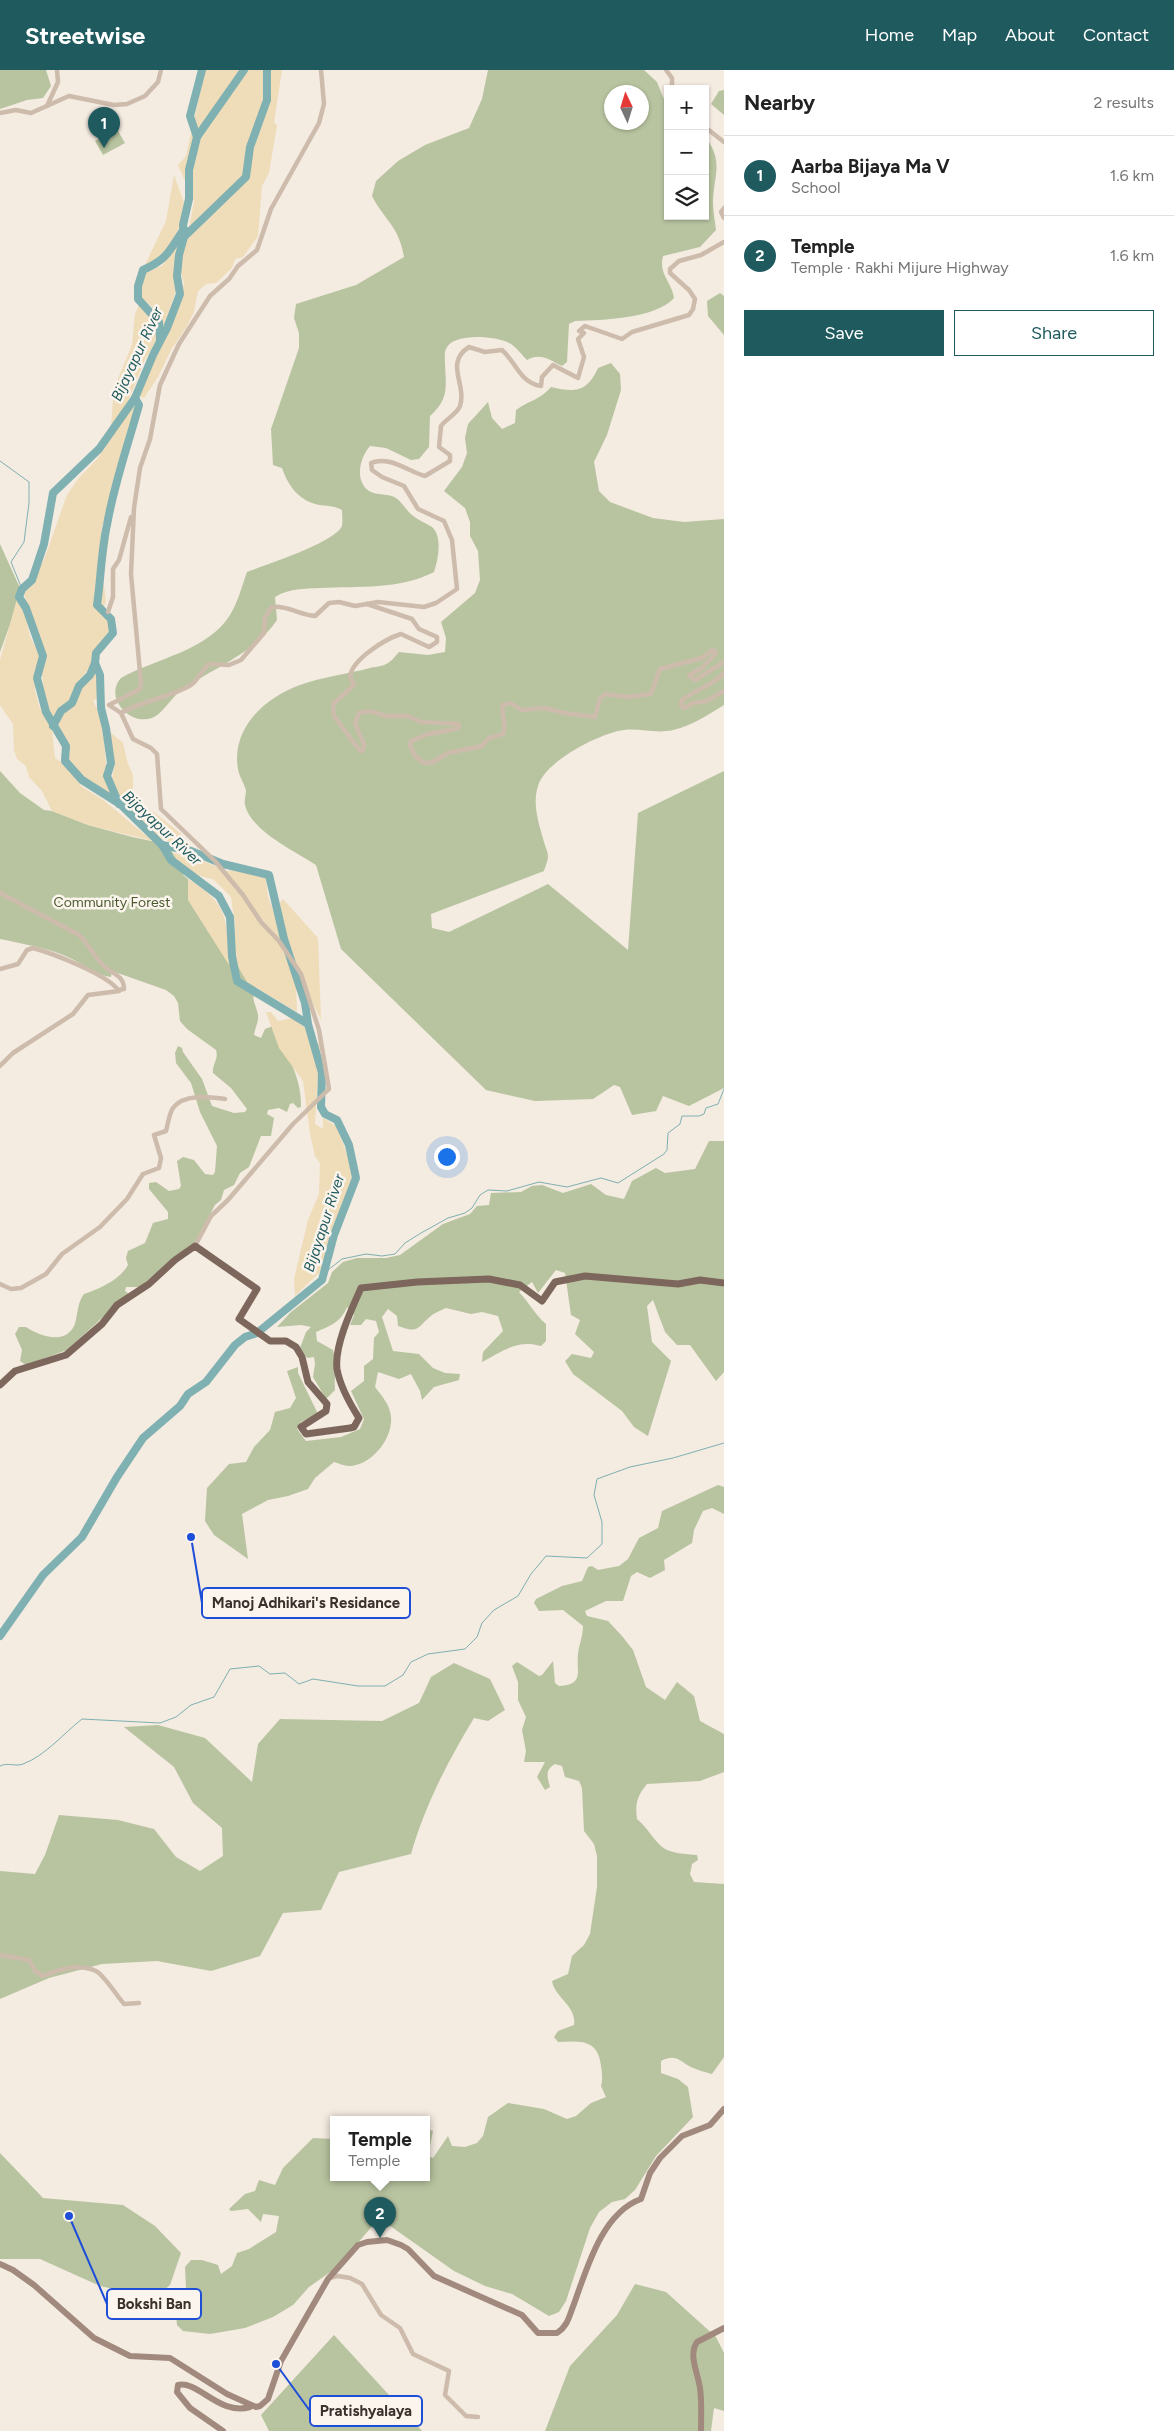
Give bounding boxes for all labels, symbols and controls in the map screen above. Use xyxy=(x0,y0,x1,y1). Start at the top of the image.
text: Streetwise xyxy=(25,21,145,50)
text: Home xyxy=(865,24,914,46)
text: Map xyxy=(942,24,977,46)
text: About xyxy=(1005,24,1055,46)
text: Contact xyxy=(1083,24,1149,46)
north arrow xyxy=(604,85,649,130)
map controls xyxy=(664,85,709,220)
button: + xyxy=(664,85,709,130)
text: Nearby xyxy=(744,90,815,115)
text: 2 results xyxy=(1094,93,1154,112)
pin: 1 xyxy=(88,107,120,148)
button: − xyxy=(664,130,709,175)
text: Aarba Bijaya Ma V xyxy=(791,155,950,178)
text: 1 xyxy=(757,166,763,185)
text: 1.6 km xyxy=(1110,166,1154,185)
button: layers xyxy=(664,175,709,220)
text: School xyxy=(791,178,841,197)
text: Temple xyxy=(791,235,855,258)
text: 2 xyxy=(755,246,765,265)
text: 1.6 km xyxy=(1110,246,1154,265)
text: Temple · Rakhi Mijure Highway xyxy=(791,258,1009,277)
water label: Bijayapur River xyxy=(107,303,167,404)
button: Save xyxy=(744,310,944,356)
button: Share xyxy=(954,310,1154,356)
water label: Bijayapur River xyxy=(119,787,206,870)
park label: Community Forest xyxy=(54,894,170,911)
your location xyxy=(434,1144,460,1170)
water label: Bijayapur River xyxy=(300,1171,349,1274)
callout: Manoj Adhikari's Residance xyxy=(202,1588,410,1618)
text: Manoj Adhikari's Residance xyxy=(212,1594,401,1612)
popup xyxy=(330,2116,430,2181)
text: Temple xyxy=(348,2128,412,2151)
text: Temple xyxy=(348,2151,400,2170)
pin: 2 xyxy=(364,2197,396,2238)
callout: Bokshi Ban xyxy=(107,2289,201,2319)
text: Bokshi Ban xyxy=(117,2295,191,2313)
callout: Pratishyalaya xyxy=(310,2396,422,2426)
text: Pratishyalaya xyxy=(320,2402,412,2420)

